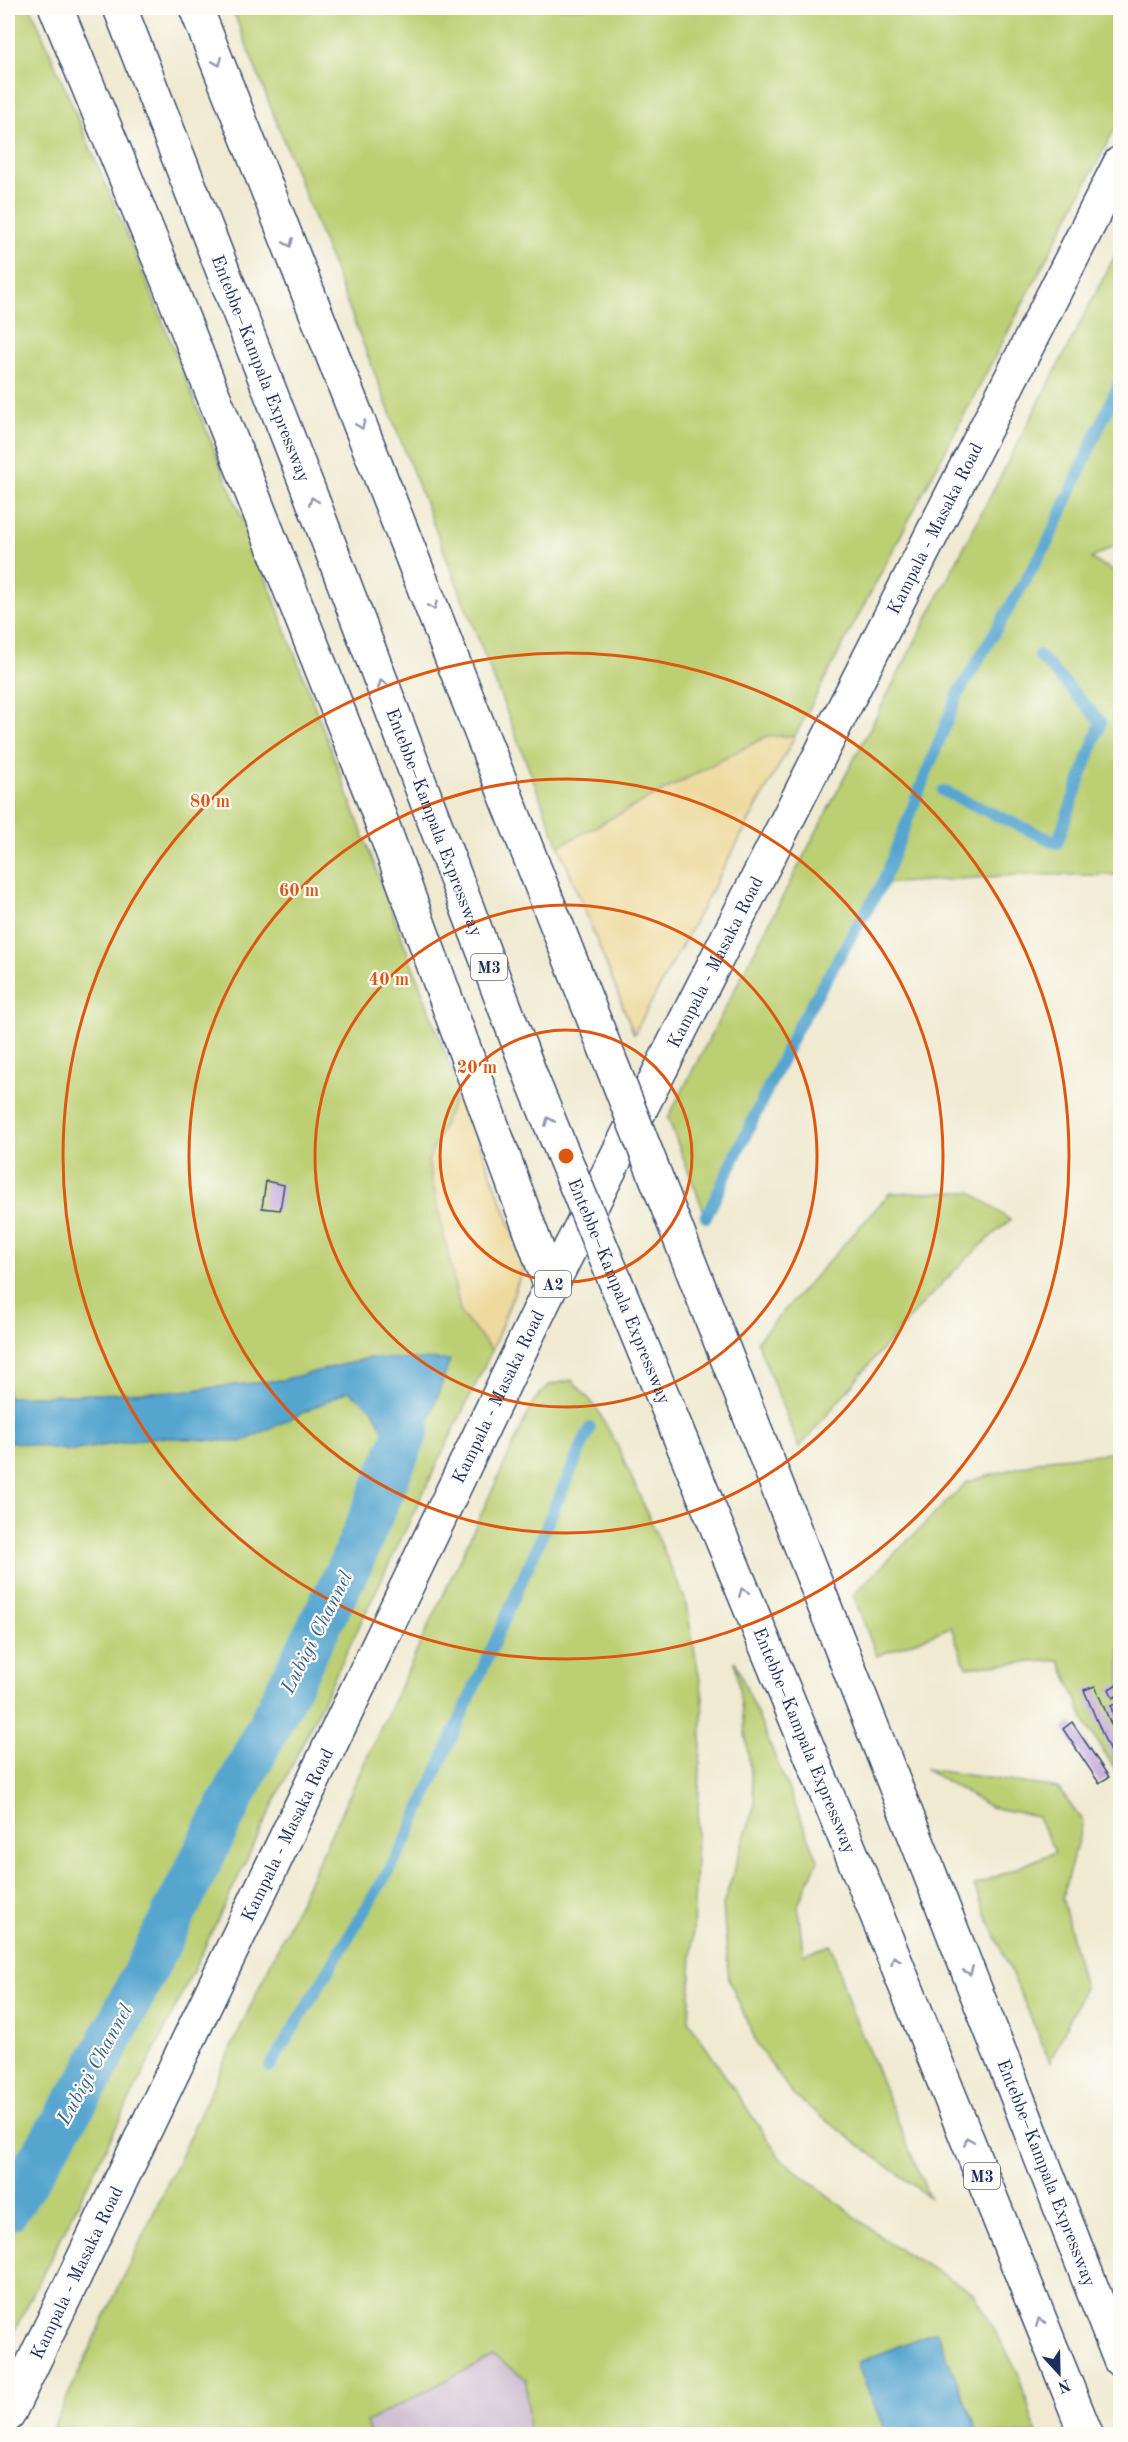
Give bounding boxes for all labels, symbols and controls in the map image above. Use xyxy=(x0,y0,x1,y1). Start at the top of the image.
one-way arrow xyxy=(211,56,223,67)
one-way arrow xyxy=(282,237,295,248)
street label: Entebbe–Kampala Expressway xyxy=(208,253,313,485)
one-way arrow xyxy=(354,418,366,429)
street label: Kampala - Masaka Road xyxy=(885,440,987,618)
one-way arrow xyxy=(307,496,320,507)
one-way arrow xyxy=(426,600,438,611)
one-way arrow xyxy=(377,679,389,690)
street label: Entebbe–Kampala Expressway xyxy=(382,706,485,940)
text: 80 m xyxy=(190,793,230,811)
street label: Kampala - Masaka Road xyxy=(665,874,767,1051)
text: 60 m xyxy=(279,882,319,900)
road number: M3 xyxy=(471,954,507,980)
text: 40 m xyxy=(369,971,409,989)
text: 20 m xyxy=(457,1059,497,1077)
one-way arrow xyxy=(544,1116,556,1127)
centre of rings xyxy=(556,1146,576,1166)
street label: Entebbe–Kampala Expressway xyxy=(564,1176,673,1407)
road number: A2 xyxy=(535,1271,571,1297)
street label: Kampala - Masaka Road xyxy=(450,1308,548,1487)
water label: Lubigi Channel xyxy=(278,1568,357,1698)
one-way arrow xyxy=(738,1588,750,1599)
street label: Entebbe–Kampala Expressway xyxy=(749,1625,859,1857)
street label: Kampala - Masaka Road xyxy=(239,1746,337,1925)
one-way arrow xyxy=(890,1955,902,1966)
one-way arrow xyxy=(961,1965,974,1976)
water label: Lubigi Channel xyxy=(54,2001,137,2129)
street label: Entebbe–Kampala Expressway xyxy=(993,2057,1099,2290)
one-way arrow xyxy=(963,2136,975,2147)
road number: M3 xyxy=(964,2163,1000,2189)
street label: Kampala - Masaka Road xyxy=(28,2184,127,2362)
one-way arrow xyxy=(1035,2317,1048,2328)
north arrow xyxy=(1029,2343,1089,2403)
text: N xyxy=(1054,2375,1073,2395)

